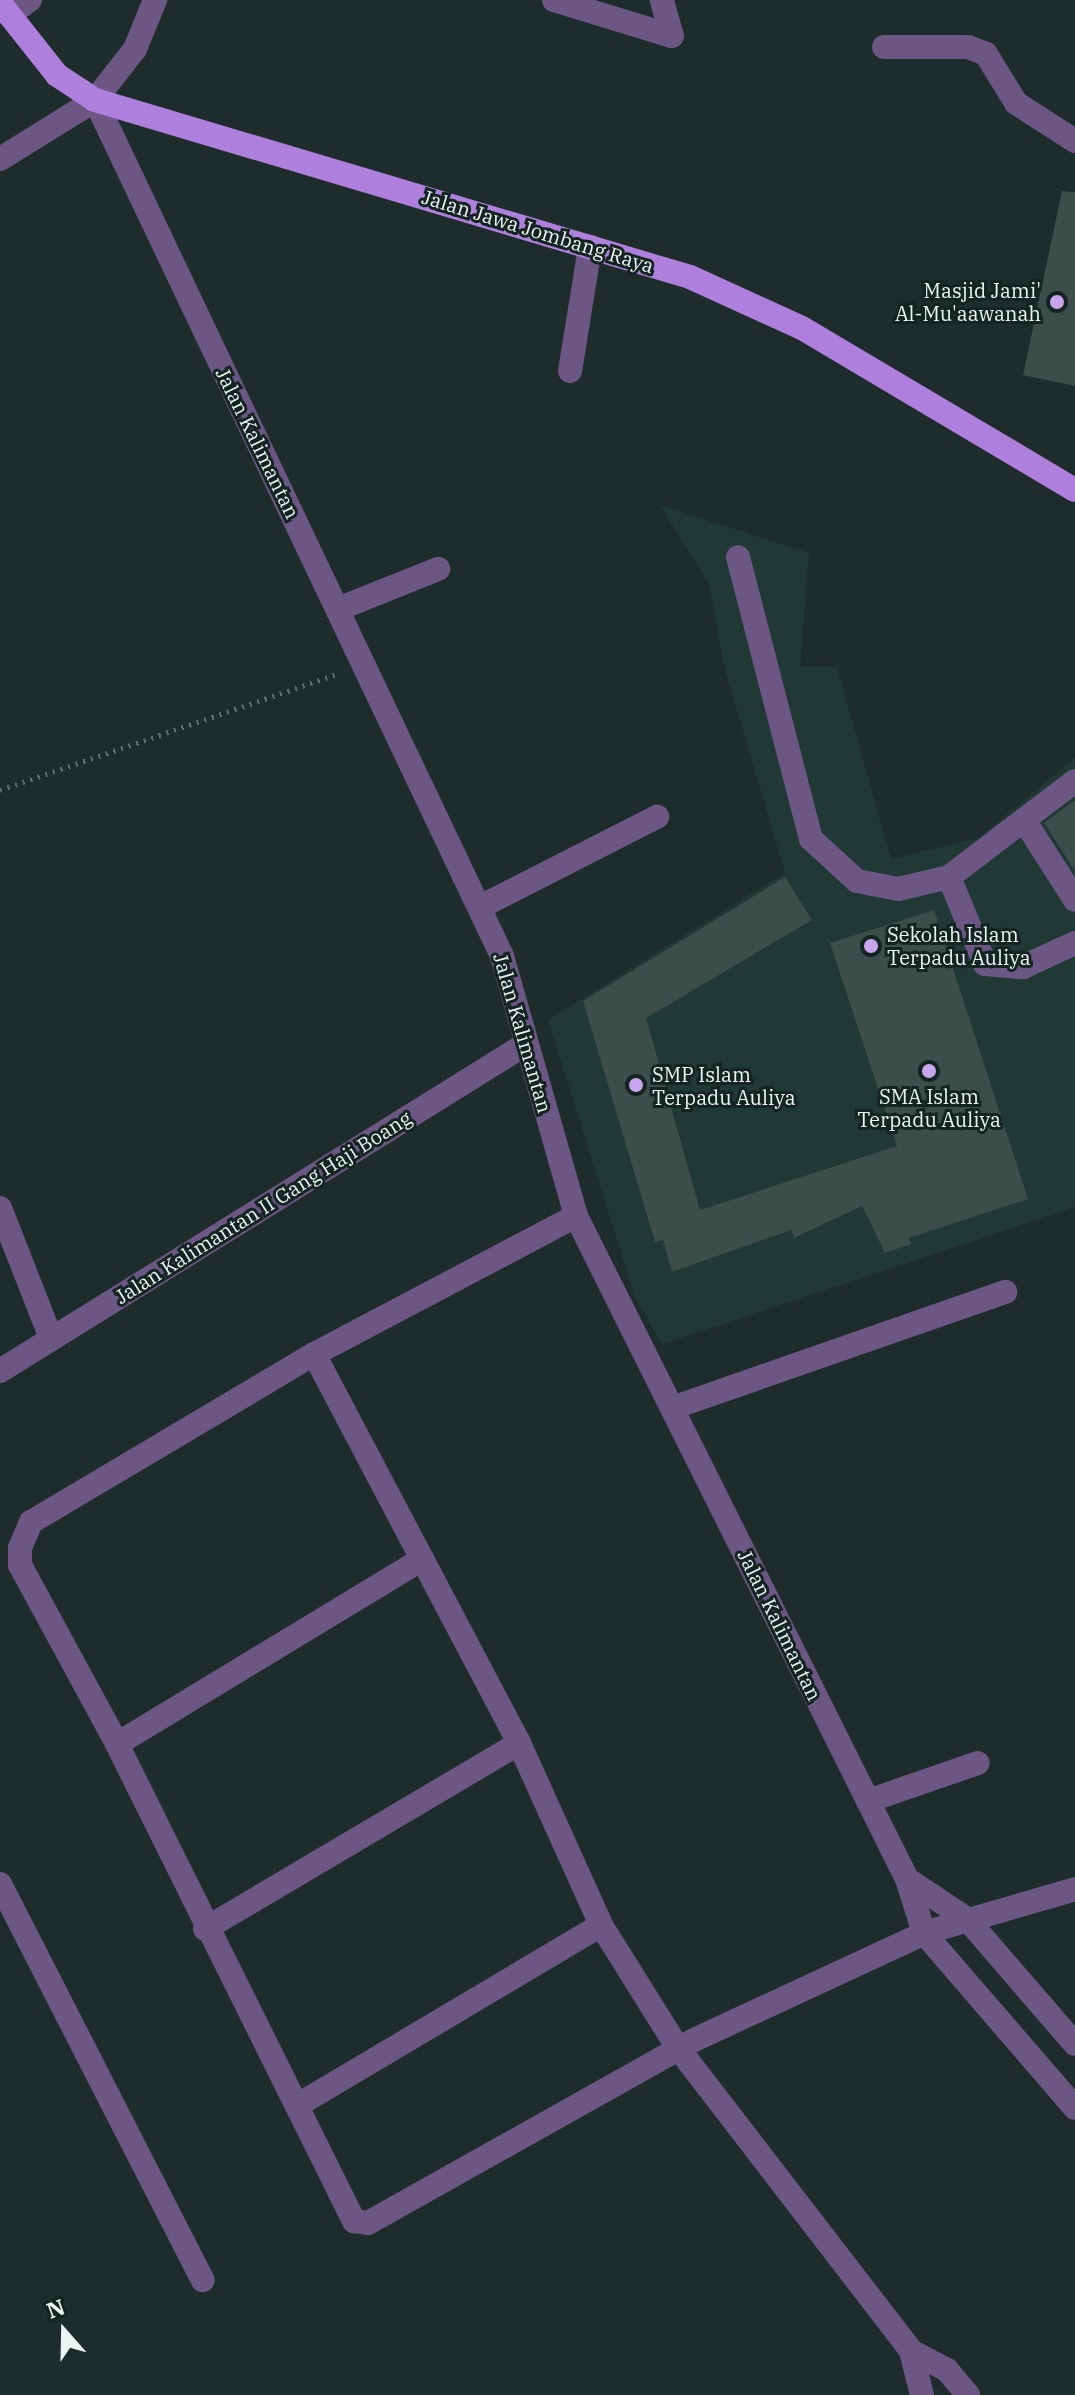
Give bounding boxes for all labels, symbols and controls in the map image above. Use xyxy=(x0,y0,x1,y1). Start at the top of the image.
street label: Jalan Jawa Jombang Raya xyxy=(419,184,657,278)
place label: Masjid Jami' Al-Mu'aawanah xyxy=(895,278,1041,325)
marker: Masjid Jami' Al-Mu'aawanah xyxy=(1048,293,1066,311)
street label: Jalan Kalimantan xyxy=(211,364,305,522)
place label: Sekolah Islam Terpadu Auliya xyxy=(887,922,1031,969)
marker: Sekolah Islam Terpadu Auliya xyxy=(862,937,880,955)
street label: Jalan Kalimantan xyxy=(489,950,557,1116)
place label: SMP Islam Terpadu Auliya xyxy=(652,1062,796,1109)
marker: SMA Islam Terpadu Auliya xyxy=(920,1062,938,1080)
marker: SMP Islam Terpadu Auliya xyxy=(627,1076,645,1094)
place label: SMA Islam Terpadu Auliya xyxy=(857,1084,1001,1131)
street label: Jalan Kalimantan II Gang Haji Boang xyxy=(110,1105,416,1309)
street label: Jalan Kalimantan xyxy=(733,1546,827,1704)
north arrow xyxy=(24,2291,104,2371)
text: N xyxy=(42,2291,69,2325)

